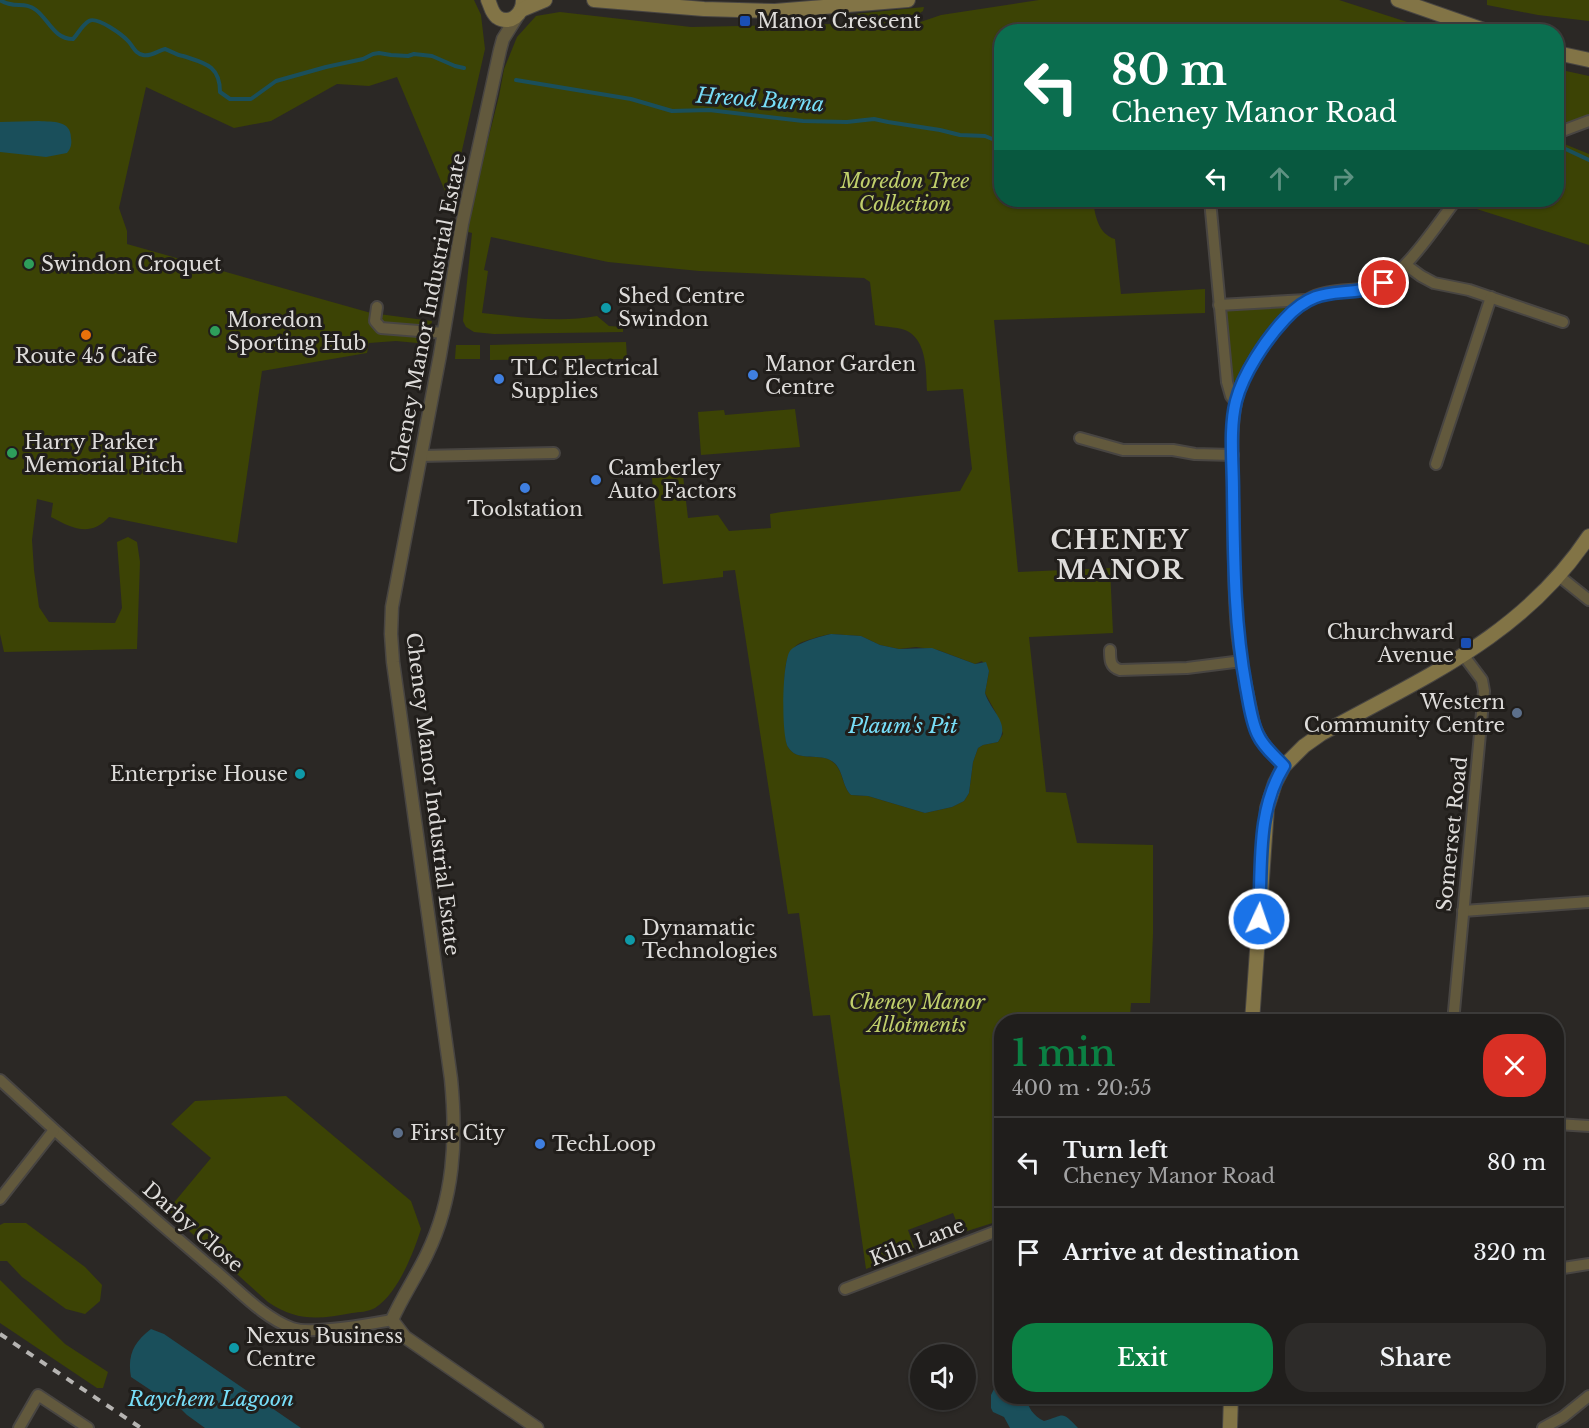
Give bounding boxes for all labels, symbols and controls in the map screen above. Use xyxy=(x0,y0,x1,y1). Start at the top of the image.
place label: Manor Crescent xyxy=(757,9,921,33)
marker: Manor Crescent xyxy=(738,14,752,28)
text: 80 m xyxy=(1111,44,1227,96)
icon: left xyxy=(1012,48,1090,126)
water label: Hreod Burna xyxy=(694,82,825,117)
text: Cheney Manor Road xyxy=(1111,96,1397,129)
street label: Cheney Manor Industrial Estate xyxy=(385,151,471,475)
icon: left xyxy=(1200,162,1233,195)
icon: ahead xyxy=(1263,162,1296,195)
icon: right xyxy=(1326,162,1359,195)
park label: Moredon Tree Collection xyxy=(840,169,969,216)
place label: Swindon Croquet xyxy=(41,252,222,276)
marker: Swindon Croquet xyxy=(22,257,36,271)
pin xyxy=(1358,257,1409,308)
icon: arrive xyxy=(1367,266,1400,299)
place label: Shed Centre Swindon xyxy=(618,284,745,331)
marker: Shed Centre Swindon xyxy=(599,301,613,315)
place label: Moredon Sporting Hub xyxy=(227,308,366,355)
marker: Moredon Sporting Hub xyxy=(208,324,222,338)
marker: Route 45 Cafe xyxy=(79,328,93,342)
place label: Route 45 Cafe xyxy=(15,344,157,368)
place label: Manor Garden Centre xyxy=(765,352,916,399)
place label: TLC Electrical Supplies xyxy=(511,356,659,403)
marker: Manor Garden Centre xyxy=(746,368,760,382)
marker: TLC Electrical Supplies xyxy=(492,372,506,386)
place label: Harry Parker Memorial Pitch xyxy=(24,430,184,477)
marker: Harry Parker Memorial Pitch xyxy=(5,446,19,460)
place label: Camberley Auto Factors xyxy=(607,456,737,503)
marker: Camberley Auto Factors xyxy=(589,473,603,487)
marker: Toolstation xyxy=(518,481,532,495)
place label: Toolstation xyxy=(467,497,583,521)
district label: CHENEY MANOR xyxy=(1051,524,1189,586)
place label: Churchward Avenue xyxy=(1327,620,1454,667)
street label: Cheney Manor Industrial Estate xyxy=(401,631,465,957)
marker: Churchward Avenue xyxy=(1459,636,1473,650)
place label: Western Community Centre xyxy=(1304,690,1505,737)
marker: Western Community Centre xyxy=(1510,706,1524,720)
water label: Plaum's Pit xyxy=(847,713,958,739)
street label: Somerset Road xyxy=(1432,755,1472,913)
place label: Enterprise House xyxy=(110,762,288,786)
marker: Enterprise House xyxy=(293,767,307,781)
position arrow xyxy=(1227,887,1291,951)
place label: Dynamatic Technologies xyxy=(642,916,778,963)
marker: Dynamatic Technologies xyxy=(623,933,637,947)
park label: Cheney Manor Allotments xyxy=(849,990,986,1037)
text: 1 min xyxy=(1012,1031,1116,1076)
button: close xyxy=(1483,1034,1546,1097)
text: 400 m · 20:55 xyxy=(1012,1076,1152,1100)
place label: First City xyxy=(410,1121,506,1145)
marker: First City xyxy=(391,1126,405,1140)
place label: TechLoop xyxy=(552,1132,656,1156)
marker: TechLoop xyxy=(533,1137,547,1151)
text: Turn left xyxy=(1063,1137,1168,1164)
icon: left xyxy=(1012,1146,1045,1179)
text: 80 m xyxy=(1487,1149,1546,1176)
text: Cheney Manor Road xyxy=(1063,1164,1275,1188)
street label: Darby Close xyxy=(138,1177,248,1277)
street label: Kiln Lane xyxy=(866,1213,968,1271)
icon: arrive xyxy=(1012,1236,1045,1269)
text: Arrive at destination xyxy=(1063,1239,1300,1266)
text: 320 m xyxy=(1473,1239,1546,1266)
button: Exit xyxy=(1012,1323,1273,1392)
button: Share xyxy=(1285,1323,1546,1392)
place label: Nexus Business Centre xyxy=(246,1324,403,1371)
marker: Nexus Business Centre xyxy=(227,1341,241,1355)
map controls xyxy=(910,1344,976,1410)
button: sound xyxy=(910,1344,976,1410)
water label: Raychem Lagoon xyxy=(127,1386,294,1412)

